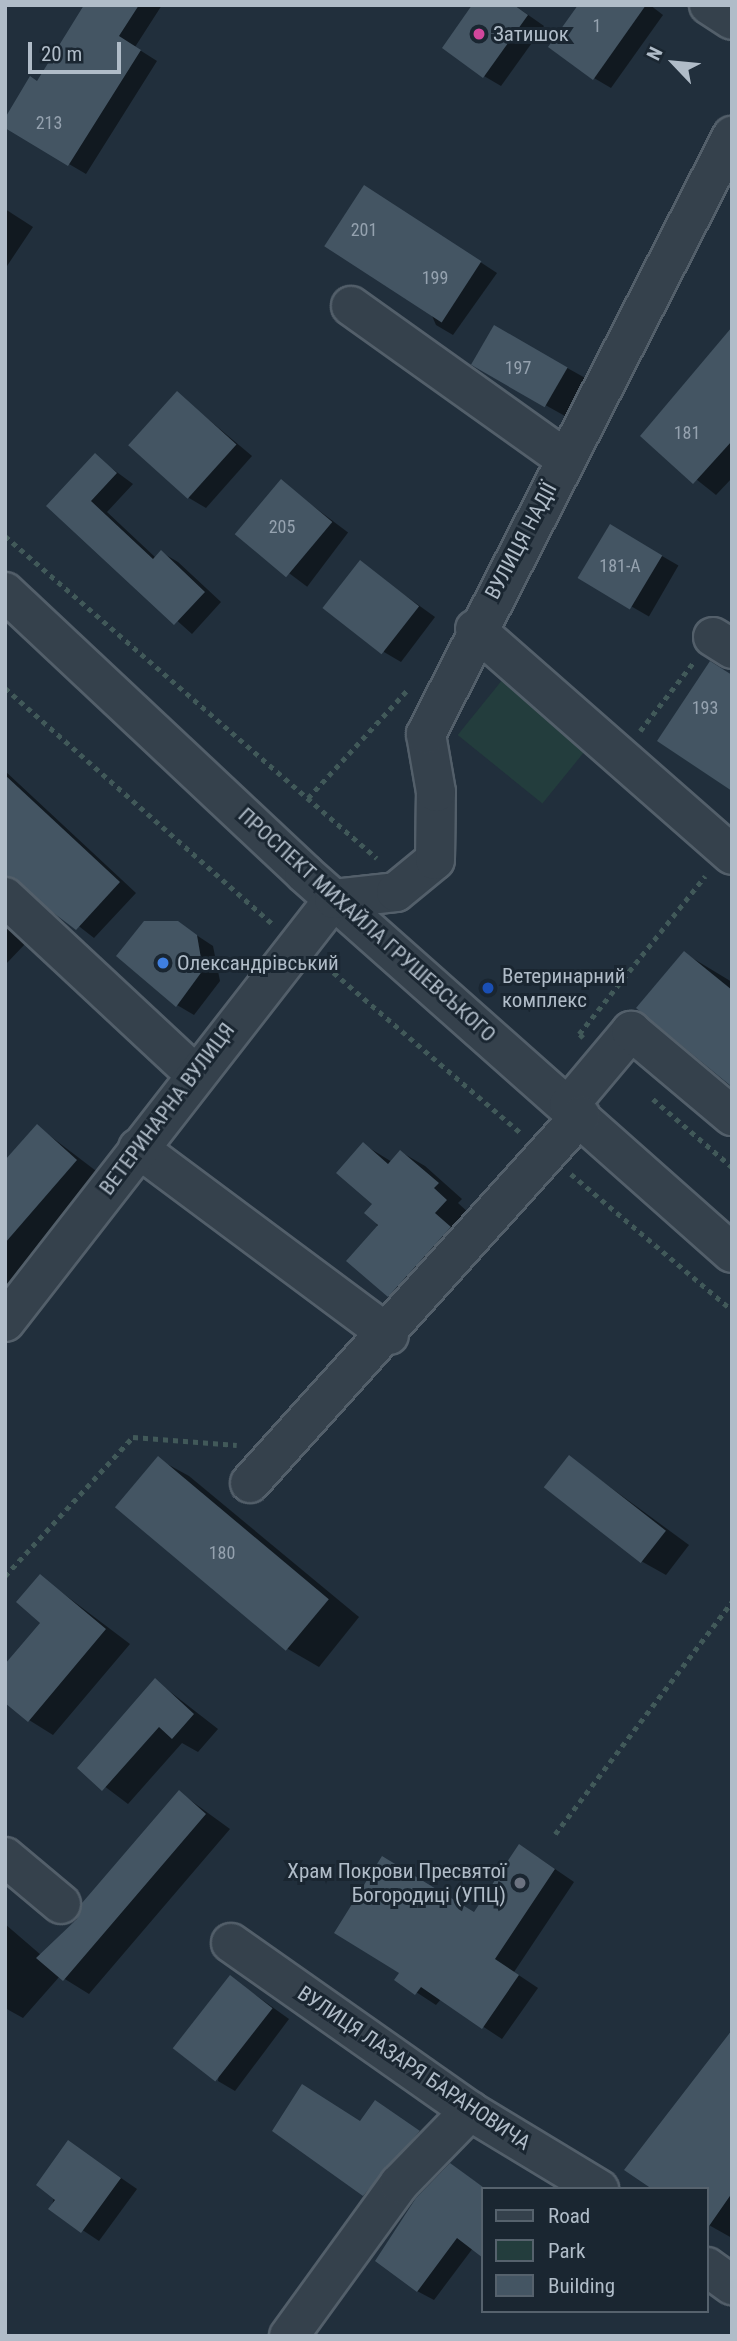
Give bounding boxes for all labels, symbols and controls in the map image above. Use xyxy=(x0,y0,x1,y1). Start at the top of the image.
house number: 1 xyxy=(593,15,601,37)
place label: Затишок xyxy=(493,21,569,47)
marker: Затишок xyxy=(471,26,487,42)
scale bar xyxy=(32,28,124,72)
north arrow xyxy=(639,28,709,98)
text: 20 m xyxy=(41,42,82,66)
text: N xyxy=(642,43,668,64)
house number: 213 xyxy=(36,112,62,134)
house number: 201 xyxy=(351,219,377,241)
house number: 199 xyxy=(422,267,448,289)
house number: 197 xyxy=(505,357,531,379)
house number: 181 xyxy=(674,422,700,444)
street label: ВУЛИЦЯ НАДІЇ xyxy=(480,479,562,603)
house number: 205 xyxy=(269,516,295,538)
house number: 181-А xyxy=(599,555,641,577)
house number: 193 xyxy=(692,697,718,719)
street label: ПРОСПЕКТ МИХАЙЛА ГРУШЕВСЬКОГО xyxy=(233,803,501,1047)
place label: Олександрівський xyxy=(177,950,339,976)
marker: Олександрівський xyxy=(155,955,171,971)
place label: Ветеринарний комплекс xyxy=(502,963,625,1013)
marker: Ветеринарний комплекс xyxy=(480,980,496,996)
street label: ВЕТЕРИНАРНА ВУЛИЦЯ xyxy=(94,1018,240,1200)
house number: 180 xyxy=(209,1542,235,1564)
place label: Храм Покрови Пресвятої Богородиці (УПЦ) xyxy=(287,1858,506,1908)
marker: Храм Покрови Пресвятої Богородиці (УПЦ) xyxy=(512,1875,528,1891)
street label: ВУЛИЦЯ ЛАЗАРЯ БАРАНОВИЧА xyxy=(293,1981,535,2155)
legend xyxy=(482,2187,709,2313)
text: Road xyxy=(548,2204,590,2228)
text: Park xyxy=(548,2239,585,2263)
text: Building xyxy=(548,2274,615,2298)

